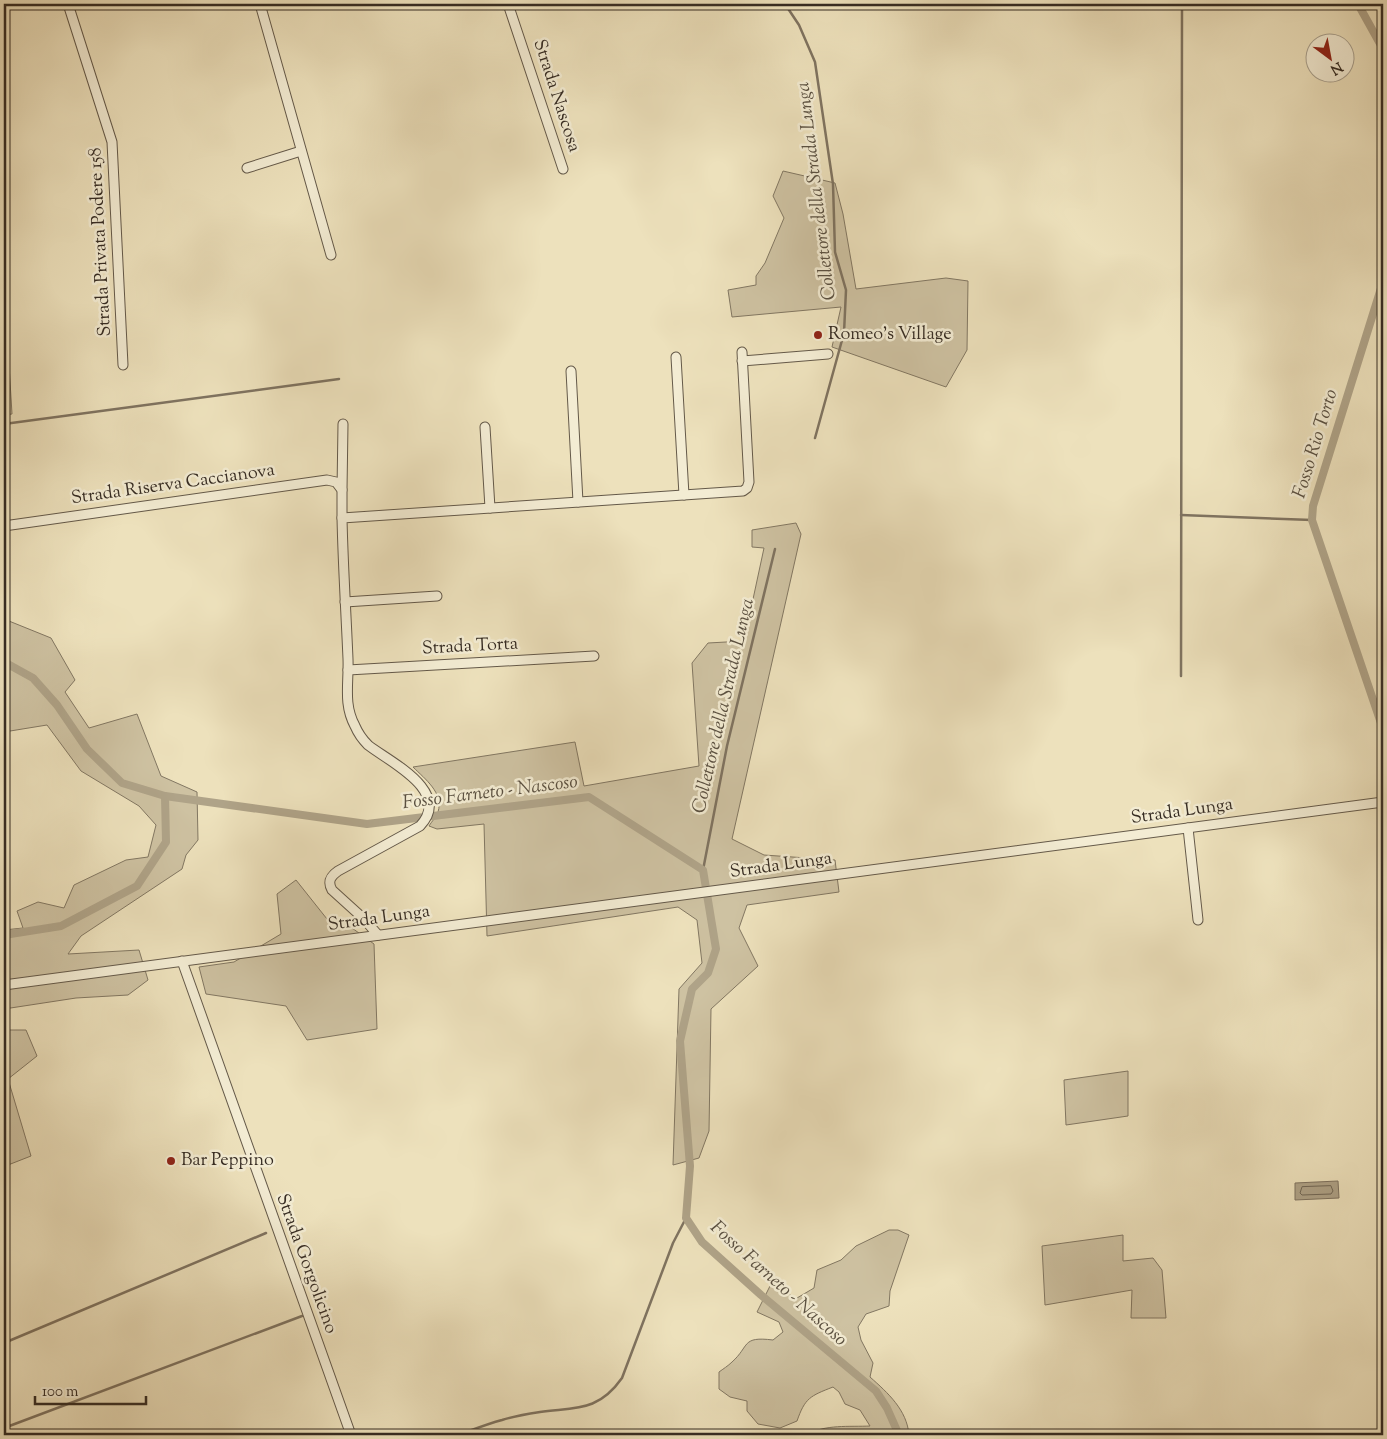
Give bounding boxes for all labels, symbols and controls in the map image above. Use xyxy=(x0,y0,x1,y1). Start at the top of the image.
north arrow xyxy=(1304,32,1354,82)
street label: Strada Nascosa xyxy=(526,36,586,156)
text: N xyxy=(1326,56,1346,79)
water label: Collettore della Strada Lunga xyxy=(790,80,844,302)
street label: Strada Privata Podere 158 xyxy=(83,147,119,337)
place label: Romeo's Village xyxy=(828,322,952,348)
marker: Romeo's Village xyxy=(812,329,824,341)
water label: Fosso Rio Torto xyxy=(1287,386,1345,502)
street label: Strada Riserva Caccianova xyxy=(70,458,276,512)
water label: Collettore della Strada Lunga xyxy=(686,596,762,816)
street label: Strada Torta xyxy=(421,632,519,662)
water label: Fosso Farneto - Nascoso xyxy=(401,769,579,817)
street label: Strada Lunga xyxy=(1129,792,1235,832)
street label: Strada Lunga xyxy=(728,846,834,886)
street label: Strada Lunga xyxy=(326,899,432,939)
place label: Bar Peppino xyxy=(181,1148,274,1174)
marker: Bar Peppino xyxy=(165,1155,177,1167)
street label: Strada Gorgolicino xyxy=(269,1190,343,1338)
water label: Fosso Farneto - Nascoso xyxy=(703,1215,853,1353)
scale bar xyxy=(35,1374,146,1406)
text: 100 m xyxy=(42,1382,79,1403)

